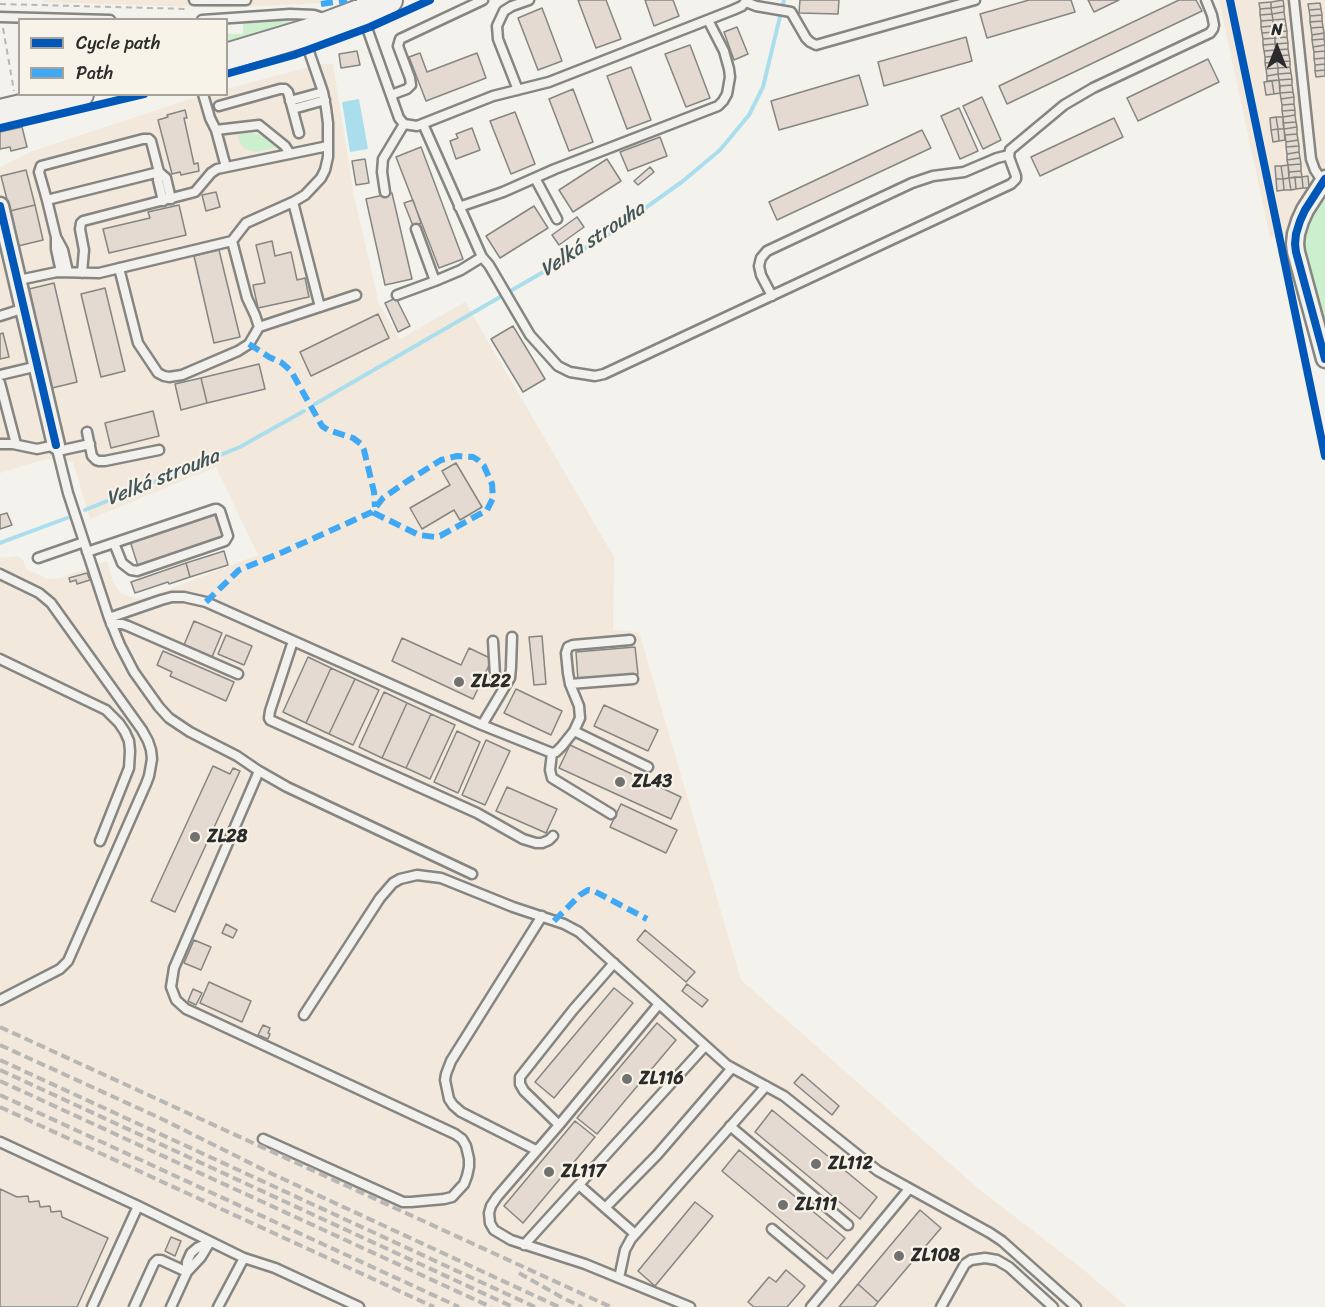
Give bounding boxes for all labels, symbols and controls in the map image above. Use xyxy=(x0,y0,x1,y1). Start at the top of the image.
text: N xyxy=(1271,15,1283,44)
legend xyxy=(18,18,228,96)
north arrow xyxy=(1247,18,1307,78)
text: Cycle path xyxy=(76,27,160,59)
text: Path xyxy=(76,57,113,89)
water label: Velká strouha xyxy=(536,197,650,283)
water label: Velká strouha xyxy=(103,444,223,512)
place label: ZL22 xyxy=(471,671,511,693)
marker: ZL22 xyxy=(452,675,466,689)
place label: ZL43 xyxy=(632,771,672,793)
marker: ZL43 xyxy=(613,775,627,789)
place label: ZL28 xyxy=(207,826,247,848)
marker: ZL28 xyxy=(188,830,202,844)
place label: ZL116 xyxy=(639,1068,684,1090)
marker: ZL116 xyxy=(620,1072,634,1086)
place label: ZL112 xyxy=(828,1153,873,1175)
marker: ZL112 xyxy=(809,1157,823,1171)
place label: ZL117 xyxy=(561,1161,606,1183)
marker: ZL117 xyxy=(542,1165,556,1179)
place label: ZL111 xyxy=(795,1194,837,1216)
marker: ZL111 xyxy=(776,1198,790,1212)
place label: ZL108 xyxy=(911,1245,960,1267)
marker: ZL108 xyxy=(892,1249,906,1263)

